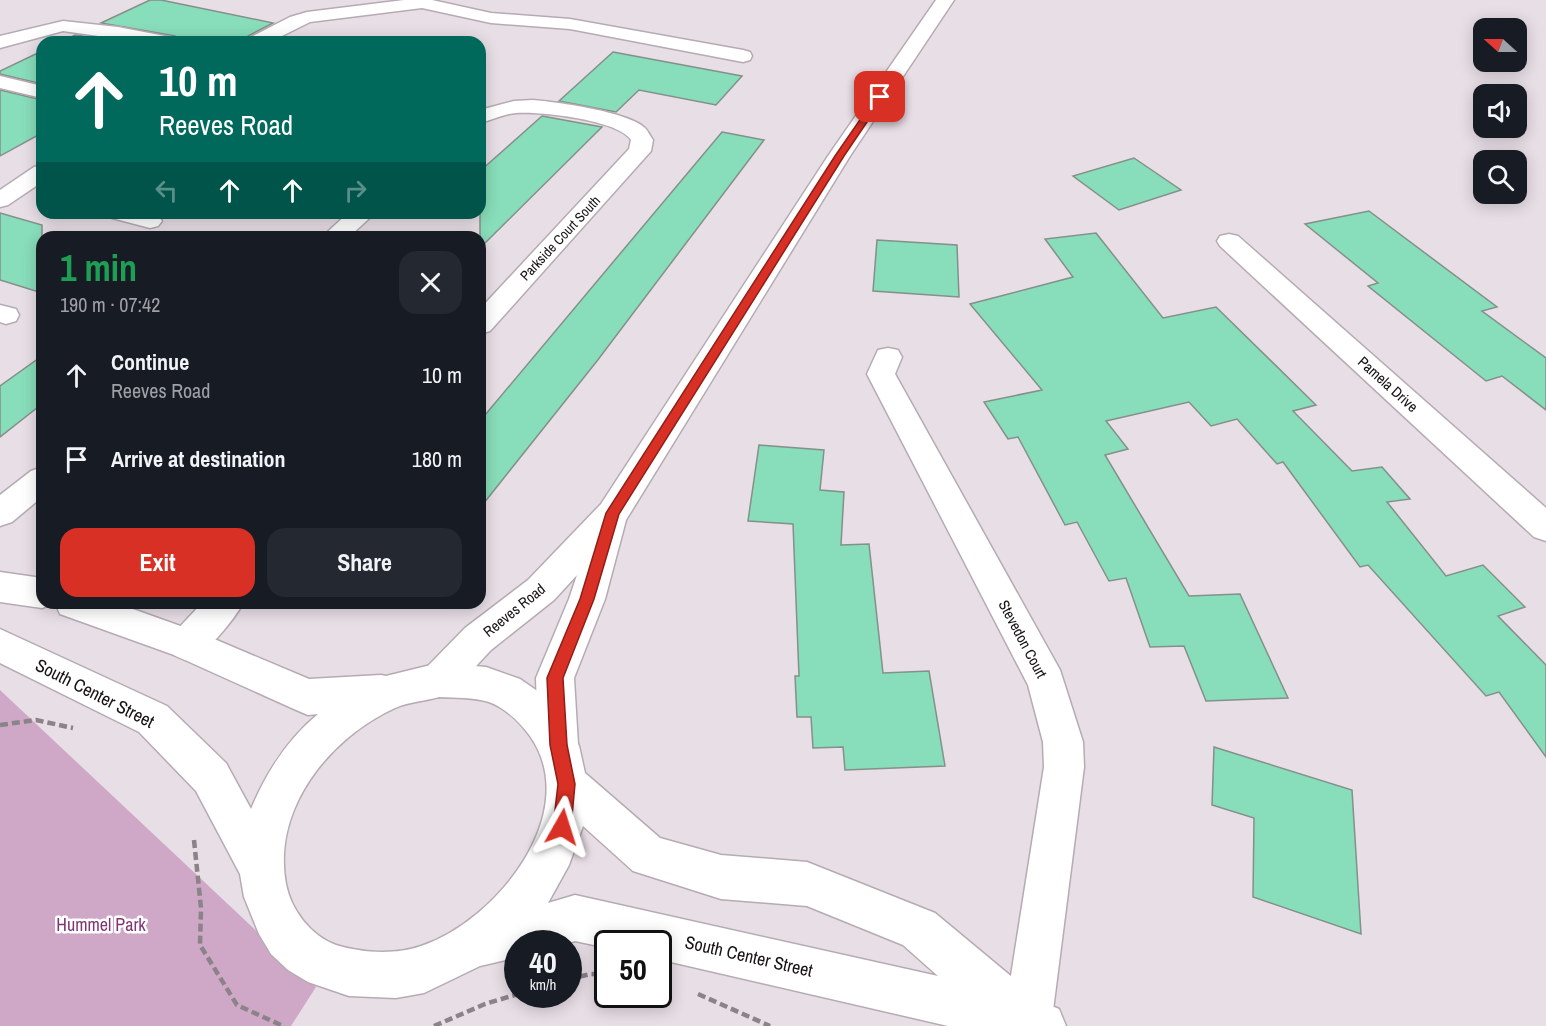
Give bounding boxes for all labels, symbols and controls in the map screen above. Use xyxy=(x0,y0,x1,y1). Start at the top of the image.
north arrow xyxy=(1473,18,1527,72)
map controls xyxy=(1473,18,1527,204)
text: 10 m xyxy=(159,53,238,109)
icon: ahead xyxy=(60,60,138,138)
pin xyxy=(854,71,905,122)
icon: arrive xyxy=(863,80,896,113)
button: sound xyxy=(1473,84,1527,138)
text: Reeves Road xyxy=(159,107,293,143)
button: search xyxy=(1473,150,1527,204)
icon: left xyxy=(150,174,183,207)
icon: ahead xyxy=(213,174,246,207)
icon: ahead xyxy=(276,174,309,207)
icon: right xyxy=(339,174,372,207)
street label: Parkside Court South xyxy=(516,192,604,284)
text: 1 min xyxy=(60,244,137,292)
button: close xyxy=(399,251,462,314)
text: 190 m · 07:42 xyxy=(60,291,160,318)
text: Continue xyxy=(111,347,189,377)
street label: Pamela Drive xyxy=(1353,351,1423,417)
icon: ahead xyxy=(60,359,93,392)
text: 10 m xyxy=(422,360,462,390)
text: Reeves Road xyxy=(111,377,210,404)
icon: arrive xyxy=(60,443,93,476)
text: Arrive at destination xyxy=(111,444,285,474)
text: 180 m xyxy=(412,444,462,474)
button: Exit xyxy=(60,528,255,597)
button: Share xyxy=(267,528,462,597)
street label: Reeves Road xyxy=(478,578,550,642)
street label: Stevedon Court xyxy=(994,596,1053,682)
street label: South Center Street xyxy=(31,652,159,734)
position arrow xyxy=(530,795,594,859)
park label: Hummel Park xyxy=(56,912,146,937)
street label: South Center Street xyxy=(683,929,815,983)
speed limit sign: 50 xyxy=(594,930,672,1008)
text: 40 xyxy=(529,942,557,982)
text: km/h xyxy=(530,974,556,995)

